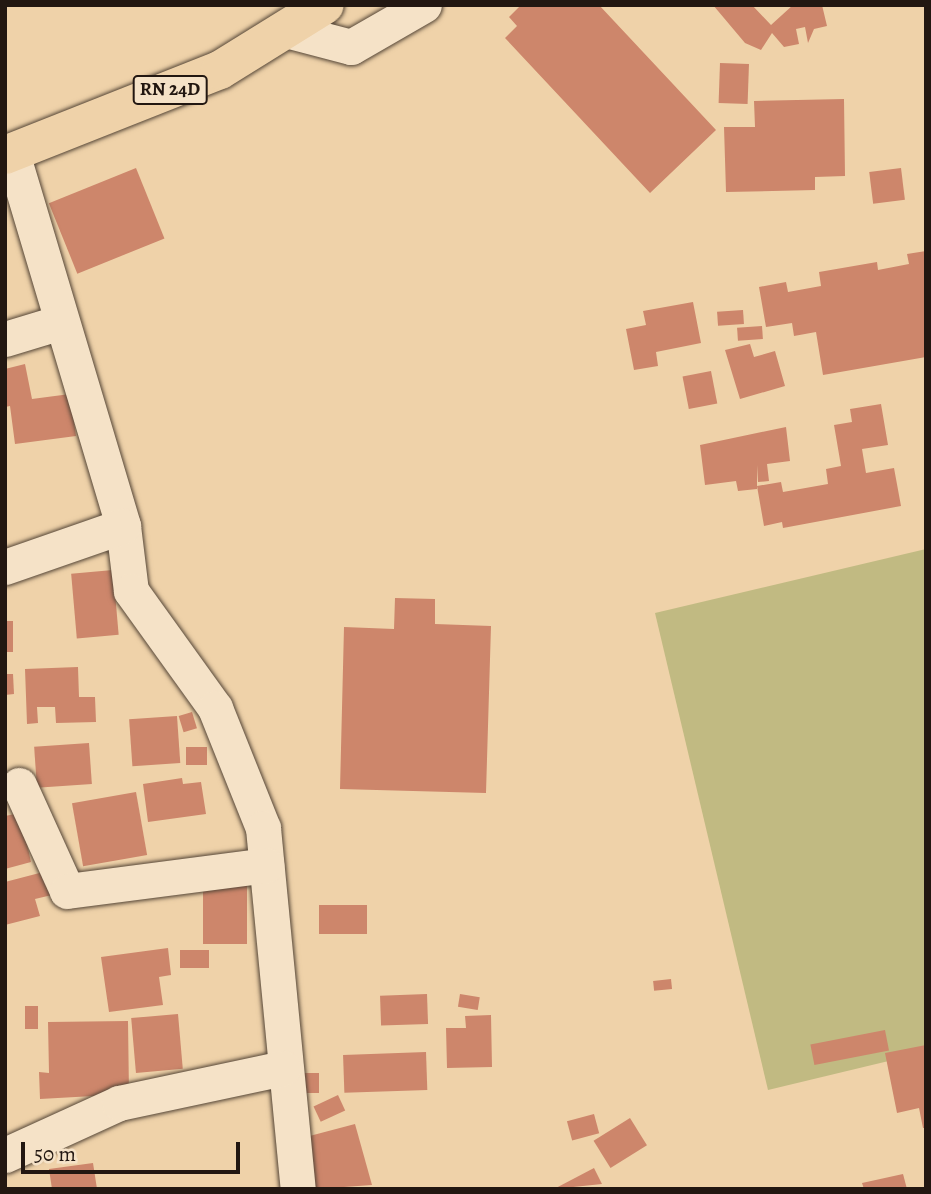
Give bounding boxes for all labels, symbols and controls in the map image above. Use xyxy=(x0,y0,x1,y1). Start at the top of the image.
road number: RN 24D xyxy=(132,74,208,106)
scale bar xyxy=(24,1128,243,1172)
text: 50 m xyxy=(34,1140,76,1168)

